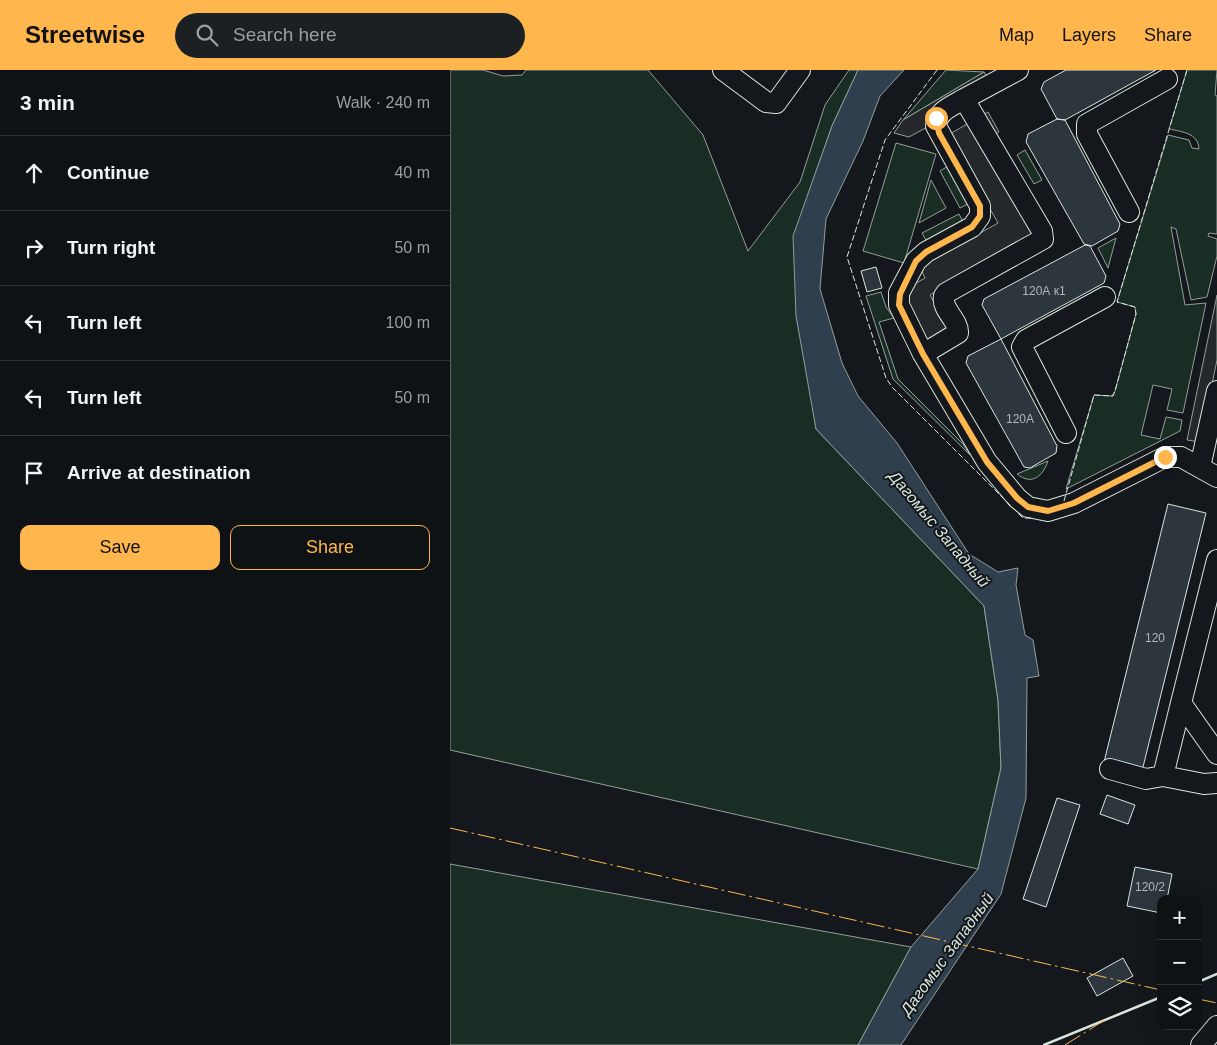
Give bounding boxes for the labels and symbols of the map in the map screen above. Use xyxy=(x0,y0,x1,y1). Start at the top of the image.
route start xyxy=(925,107,948,130)
house number: 120А к1 xyxy=(1022,284,1066,298)
house number: 120А xyxy=(1006,412,1034,426)
route end xyxy=(1154,446,1177,469)
water label: Дагомыс Западный xyxy=(884,466,993,591)
house number: 120 xyxy=(1145,631,1165,645)
house number: 120/2 xyxy=(1135,880,1165,894)
water label: Дагомыс Западный xyxy=(896,890,997,1020)

